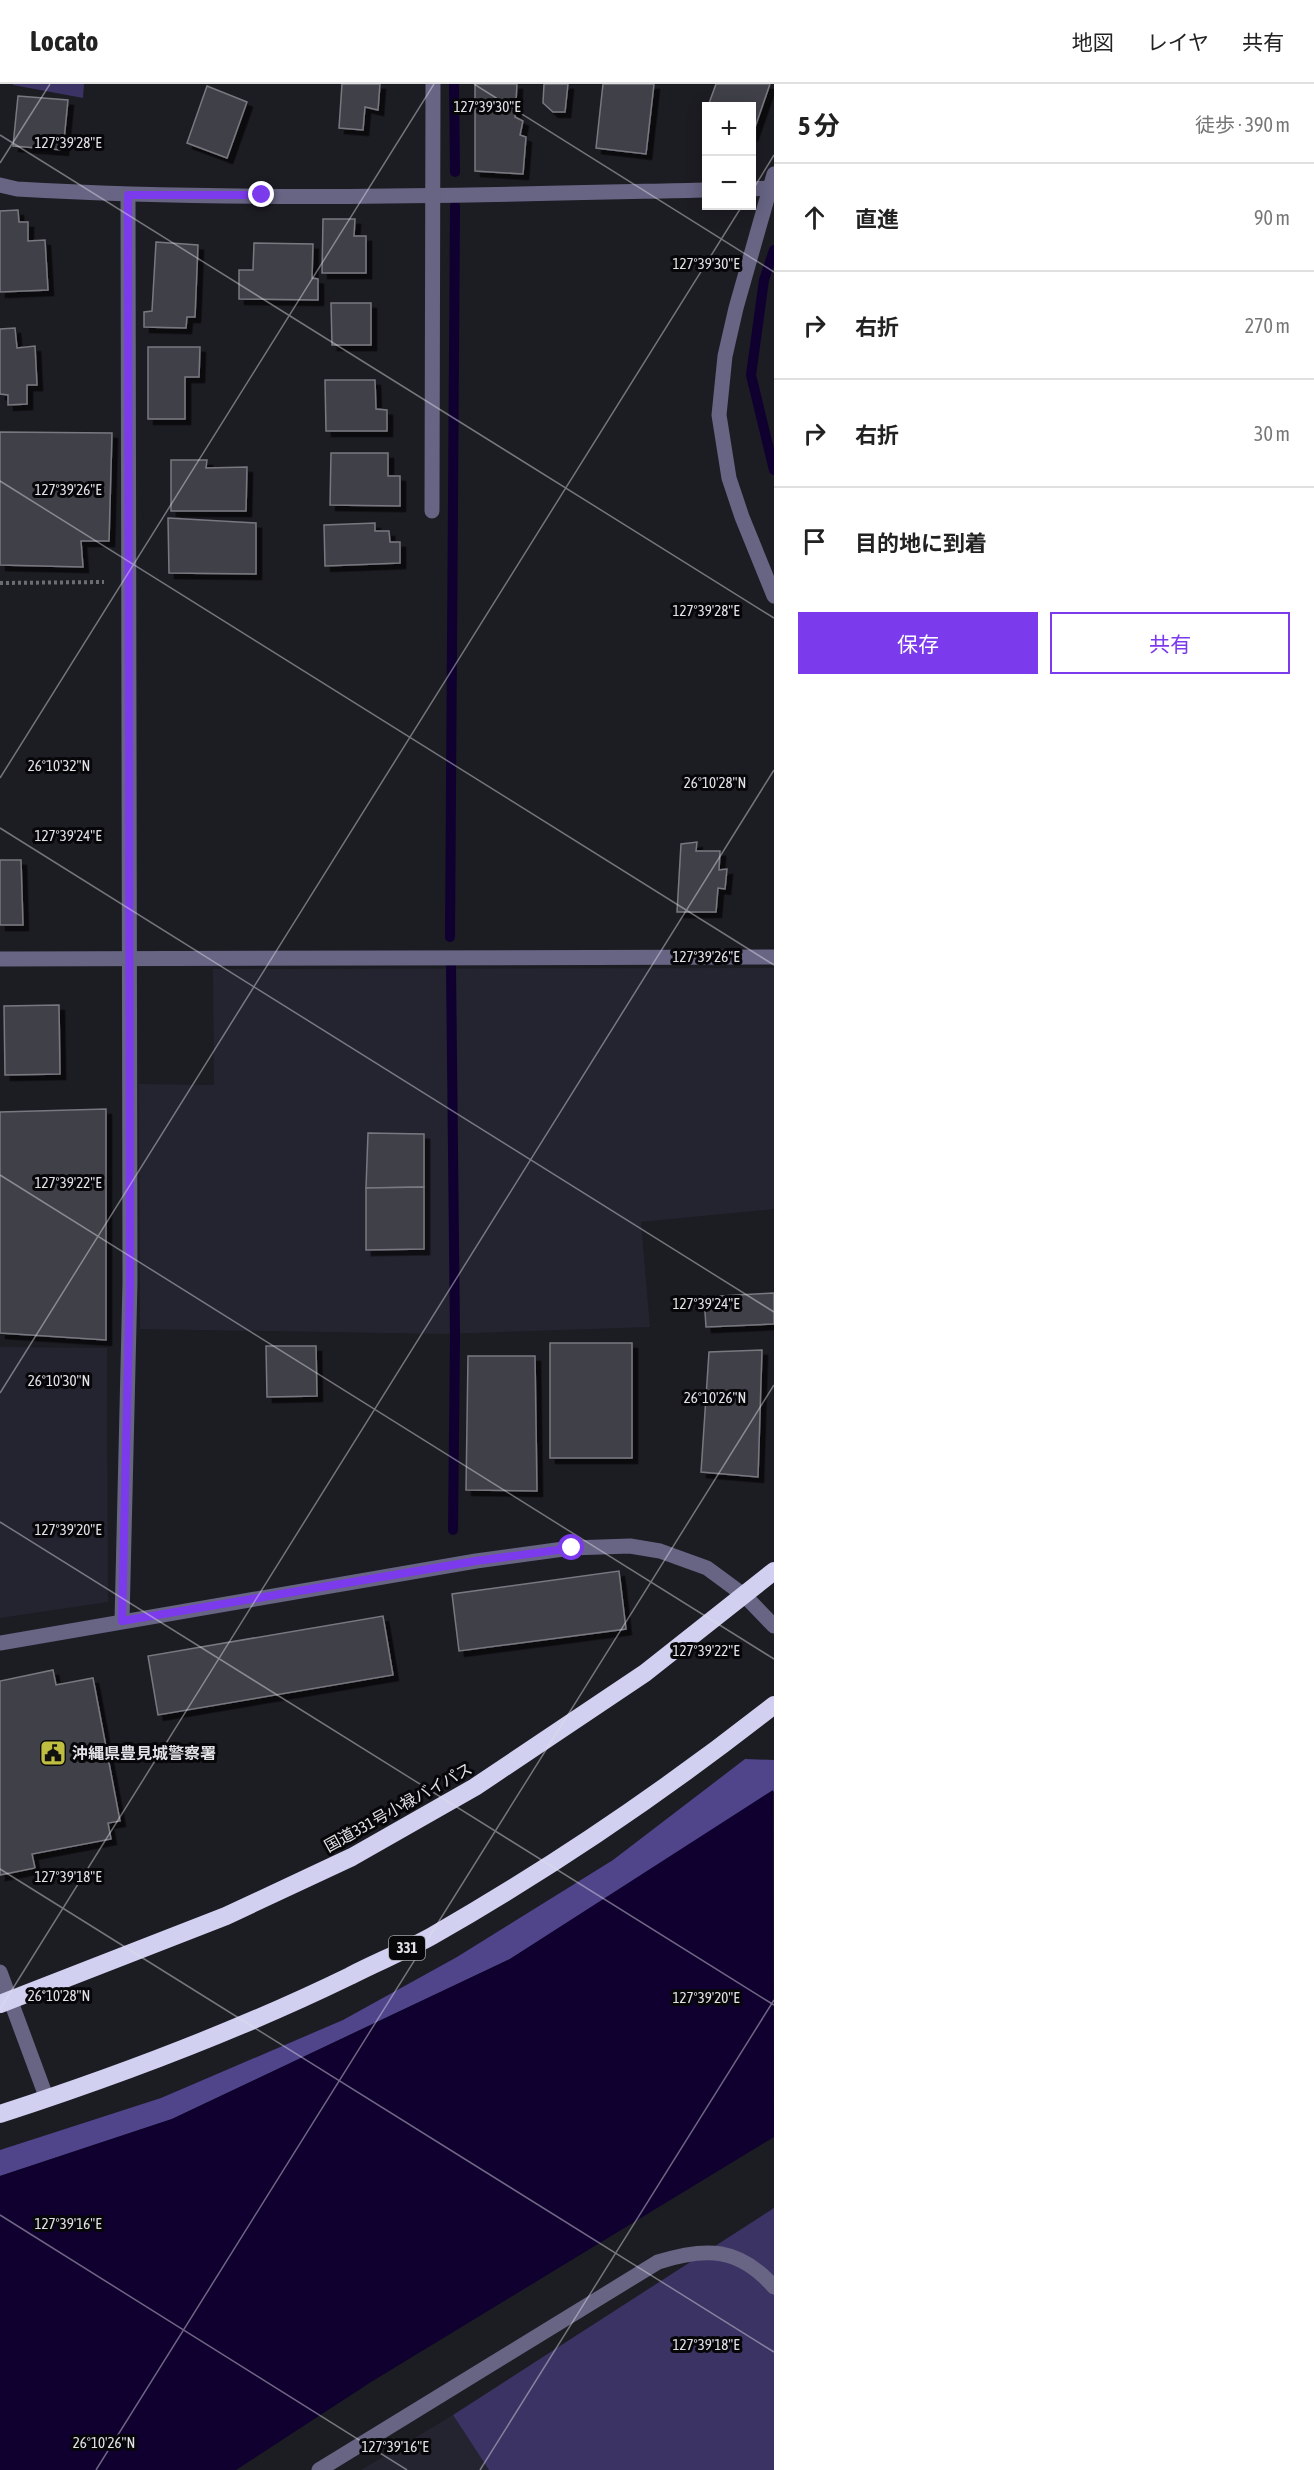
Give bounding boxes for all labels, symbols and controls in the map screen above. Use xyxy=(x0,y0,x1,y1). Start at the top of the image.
text: Locato xyxy=(30,25,98,57)
text: 地図 xyxy=(1072,30,1114,54)
text: レイヤ xyxy=(1147,30,1209,54)
text: 共有 xyxy=(1242,30,1284,54)
text: 127°39'30"E xyxy=(453,98,521,115)
map controls xyxy=(702,102,756,210)
button: + xyxy=(702,102,756,156)
text: 5 分 xyxy=(798,111,840,141)
text: 徒歩 · 390 m xyxy=(1195,113,1290,136)
text: 127°39'28"E xyxy=(34,134,102,151)
button: − xyxy=(702,156,756,210)
route end xyxy=(248,181,274,207)
icon: ahead xyxy=(798,201,831,234)
text: 直進 xyxy=(855,206,899,232)
text: 90 m xyxy=(1254,206,1290,229)
text: 127°39'30"E xyxy=(672,255,740,272)
icon: right xyxy=(798,309,831,342)
text: 右折 xyxy=(855,314,899,340)
text: 270 m xyxy=(1245,314,1290,337)
icon: right xyxy=(798,417,831,450)
text: 右折 xyxy=(855,422,899,448)
text: 30 m xyxy=(1254,422,1290,445)
text: 127°39'26"E xyxy=(34,481,102,498)
icon: arrive xyxy=(798,525,831,558)
text: 目的地に到着 xyxy=(855,530,987,556)
text: 127°39'28"E xyxy=(672,602,740,619)
button: 保存 xyxy=(798,612,1038,674)
button: 共有 xyxy=(1050,612,1290,674)
text: 26°10'32"N xyxy=(28,757,90,774)
text: 26°10'28"N xyxy=(684,774,746,791)
text: 127°39'24"E xyxy=(34,827,102,844)
text: 127°39'26"E xyxy=(672,948,740,965)
text: 127°39'22"E xyxy=(34,1174,102,1191)
text: 127°39'24"E xyxy=(672,1295,740,1312)
text: 26°10'30"N xyxy=(28,1372,90,1389)
text: 26°10'26"N xyxy=(684,1389,746,1406)
text: 127°39'20"E xyxy=(34,1521,102,1538)
route start xyxy=(558,1534,584,1560)
text: 127°39'22"E xyxy=(672,1642,740,1659)
public building icon: 沖縄県豊見城警察署 xyxy=(38,1738,68,1768)
place label: 沖縄県豊見城警察署 xyxy=(72,1744,216,1762)
street label: 国道331号小禄バイパス xyxy=(321,1759,475,1855)
text: 127°39'18"E xyxy=(34,1868,102,1885)
road number: 331 xyxy=(389,1936,425,1960)
text: 26°10'28"N xyxy=(28,1987,90,2004)
text: 127°39'20"E xyxy=(672,1989,740,2006)
text: 127°39'16"E xyxy=(34,2215,102,2232)
text: 127°39'18"E xyxy=(672,2336,740,2353)
text: 26°10'26"N xyxy=(73,2434,135,2451)
text: 127°39'16"E xyxy=(361,2438,429,2455)

